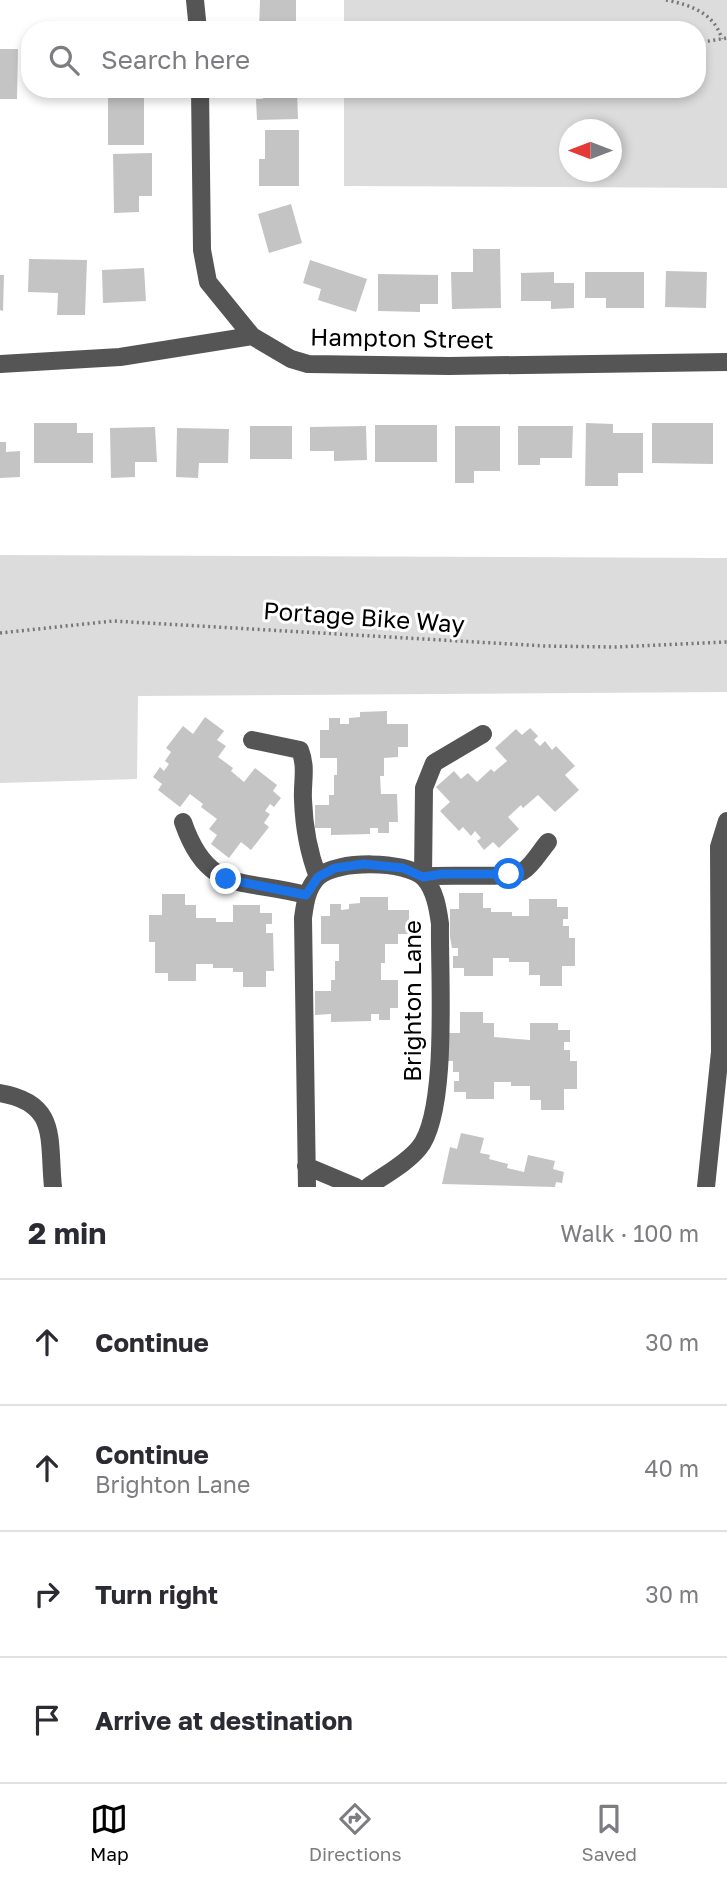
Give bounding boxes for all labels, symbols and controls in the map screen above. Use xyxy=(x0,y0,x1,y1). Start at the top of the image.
search box xyxy=(21,21,706,98)
icon: search xyxy=(45,41,83,79)
text: Search here xyxy=(101,44,250,75)
north arrow xyxy=(559,119,622,182)
street label: Hampton Street xyxy=(310,321,494,354)
street label: Portage Bike Way xyxy=(263,595,466,638)
route start xyxy=(493,858,524,889)
route end xyxy=(210,863,241,894)
street label: Brighton Lane xyxy=(397,920,426,1082)
text: 2 min xyxy=(28,1215,106,1251)
text: Walk · 100 m xyxy=(560,1219,699,1247)
icon: ahead xyxy=(28,1323,66,1361)
text: Continue xyxy=(95,1327,209,1358)
text: 30 m xyxy=(645,1328,699,1356)
text: Continue xyxy=(95,1439,209,1470)
icon: ahead xyxy=(28,1449,66,1487)
text: 40 m xyxy=(645,1454,699,1482)
text: Brighton Lane xyxy=(95,1470,250,1498)
icon: right xyxy=(28,1575,66,1613)
text: Turn right xyxy=(95,1579,218,1610)
text: 30 m xyxy=(645,1580,699,1608)
icon: arrive xyxy=(28,1701,66,1739)
text: Arrive at destination xyxy=(95,1705,353,1736)
tab: Map xyxy=(90,1800,129,1865)
tab: Directions xyxy=(309,1800,402,1865)
tab: Saved xyxy=(582,1800,637,1865)

